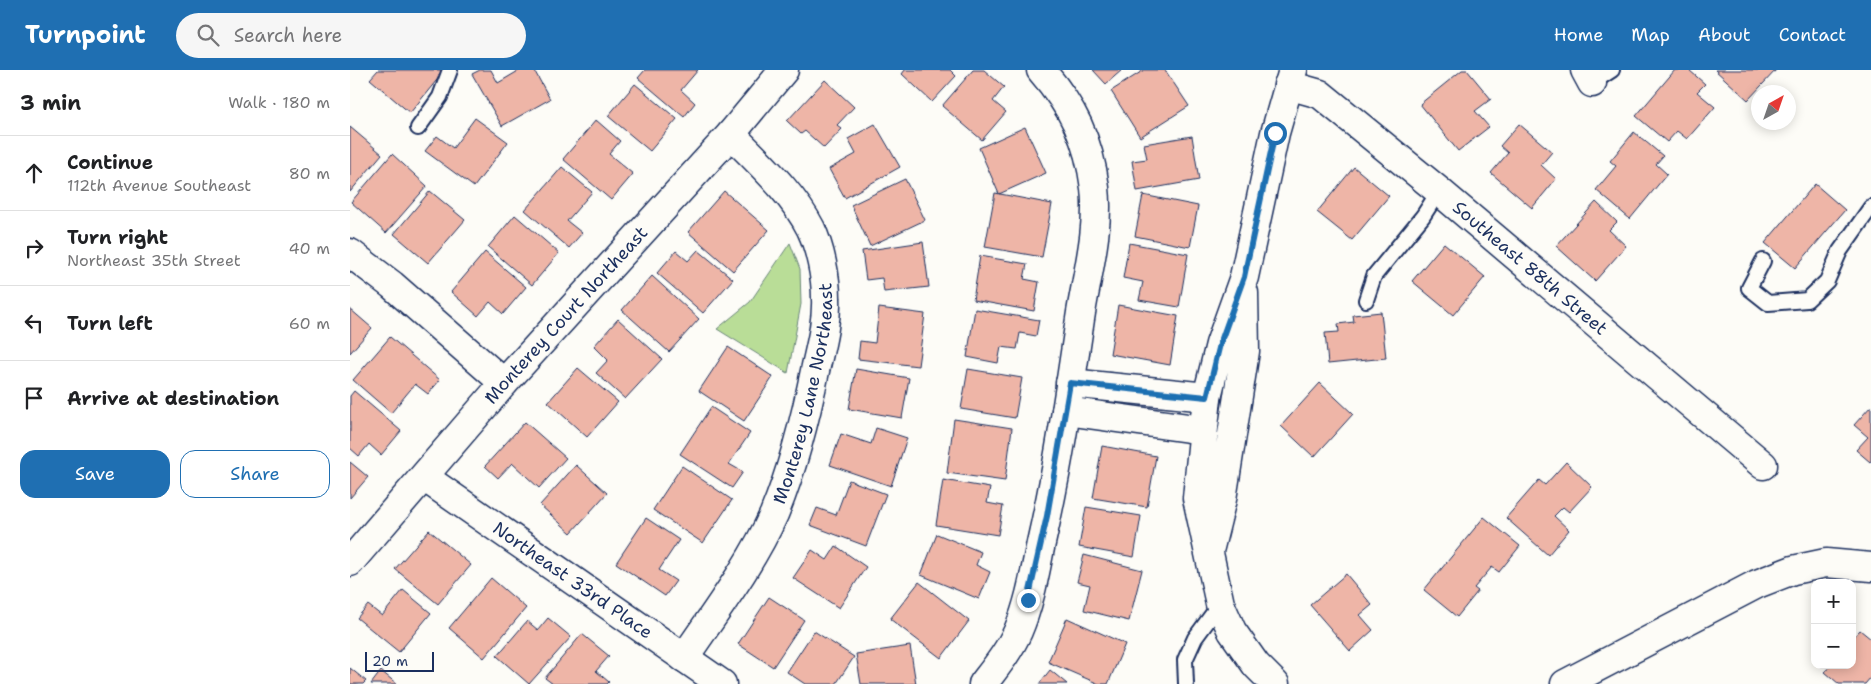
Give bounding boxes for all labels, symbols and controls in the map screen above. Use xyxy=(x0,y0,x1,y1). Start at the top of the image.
search box xyxy=(176,13,526,58)
text: Turnpoint xyxy=(25,19,146,51)
icon: search xyxy=(194,21,222,49)
text: Search here xyxy=(234,23,342,48)
text: Home xyxy=(1554,23,1603,47)
text: Map xyxy=(1631,23,1670,47)
text: About xyxy=(1698,23,1751,47)
text: Contact xyxy=(1779,23,1846,47)
north arrow xyxy=(1751,85,1796,130)
text: 3 min xyxy=(20,89,81,117)
text: Walk · 180 m xyxy=(228,92,330,113)
route start xyxy=(1264,122,1287,145)
text: Continue xyxy=(67,150,153,175)
icon: ahead xyxy=(20,159,48,187)
text: 80 m xyxy=(289,163,330,184)
text: 112th Avenue Southeast xyxy=(67,175,251,196)
street label: Southeast 88th Street xyxy=(1448,196,1613,340)
street label: Monterey Court Northeast xyxy=(479,221,653,409)
text: Turn right xyxy=(67,225,168,250)
icon: right xyxy=(20,234,48,262)
text: 40 m xyxy=(288,238,330,259)
text: Northeast 35th Street xyxy=(67,250,241,271)
street label: Monterey Lane Northeast xyxy=(767,282,838,507)
icon: left xyxy=(20,309,48,337)
text: Turn left xyxy=(67,311,153,336)
text: 60 m xyxy=(289,313,330,334)
icon: arrive xyxy=(20,384,48,412)
text: Arrive at destination xyxy=(67,386,279,411)
button: Save xyxy=(20,450,170,498)
button: Share xyxy=(180,450,330,498)
street label: Northeast 33rd Place xyxy=(488,516,657,644)
map controls xyxy=(1811,579,1856,669)
button: + xyxy=(1811,579,1856,624)
route end xyxy=(1017,589,1040,612)
button: − xyxy=(1811,624,1856,669)
scale bar xyxy=(365,649,434,672)
text: 20 m xyxy=(372,652,408,670)

